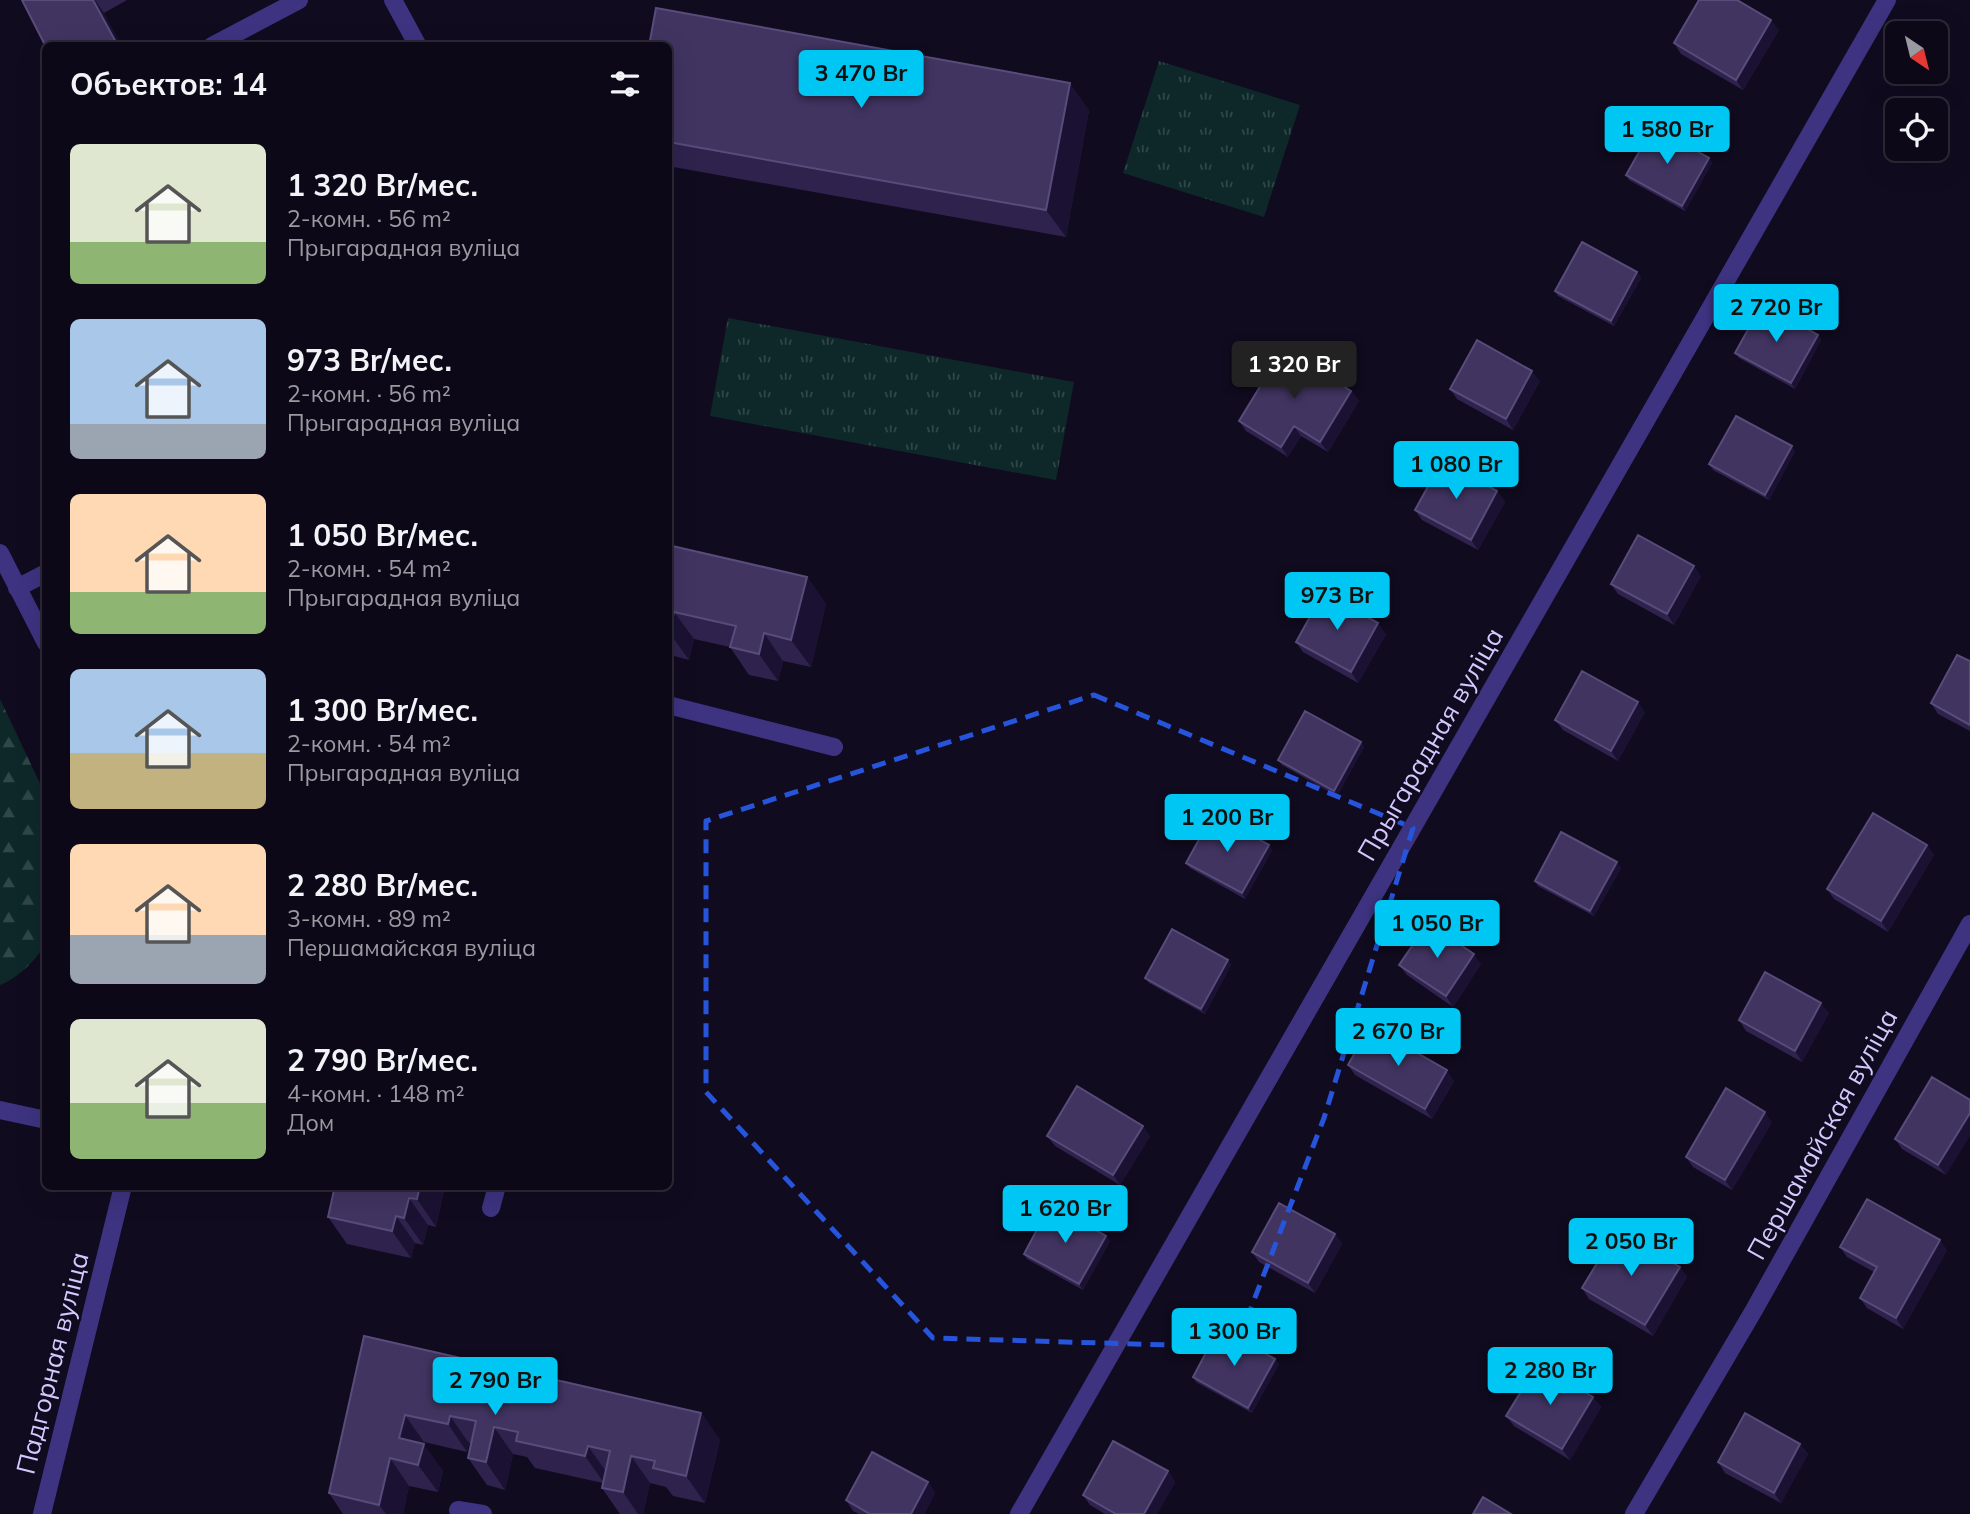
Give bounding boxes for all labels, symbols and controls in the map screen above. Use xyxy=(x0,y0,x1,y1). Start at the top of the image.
north arrow xyxy=(1885,21,1948,84)
map controls xyxy=(1885,21,1948,161)
pin: 3 470 Br xyxy=(789,50,933,110)
text: 3 470 Br xyxy=(815,58,907,87)
text: Объектов: 14 xyxy=(70,65,267,103)
icon: filters xyxy=(606,65,644,103)
button: locate xyxy=(1885,98,1948,161)
pin: 1 580 Br xyxy=(1595,106,1739,166)
text: 1 580 Br xyxy=(1621,114,1713,143)
text: 1 320 Br/мес. xyxy=(287,166,478,204)
icon: home xyxy=(126,172,210,256)
text: 2-комн. · 56 m² xyxy=(287,204,451,233)
text: Прыгарадная вуліца xyxy=(287,233,520,262)
pin: 2 720 Br xyxy=(1704,284,1848,344)
text: 2 720 Br xyxy=(1730,292,1822,321)
text: 973 Br/мес. xyxy=(287,341,452,379)
pin: 1 320 Br xyxy=(1222,342,1366,401)
icon: home xyxy=(126,347,210,431)
text: 1 320 Br xyxy=(1248,349,1340,378)
text: 2-комн. · 56 m² xyxy=(287,379,451,408)
text: Прыгарадная вуліца xyxy=(287,408,520,437)
pin: 1 080 Br xyxy=(1384,442,1528,501)
text: 1 080 Br xyxy=(1410,449,1502,478)
text: 1 050 Br/мес. xyxy=(287,516,478,554)
icon: home xyxy=(126,522,210,606)
text: 2-комн. · 54 m² xyxy=(287,554,451,583)
pin: 973 Br xyxy=(1280,572,1394,632)
text: 973 Br xyxy=(1301,580,1373,609)
text: Прыгарадная вуліца xyxy=(287,583,520,612)
street label: Прыгарадная вуліца xyxy=(1350,622,1510,866)
text: 1 300 Br/мес. xyxy=(287,691,478,729)
icon: home xyxy=(126,697,210,781)
text: 2-комн. · 54 m² xyxy=(287,729,451,758)
text: Прыгарадная вуліца xyxy=(287,758,520,787)
pin: 1 200 Br xyxy=(1155,794,1299,854)
text: 1 200 Br xyxy=(1181,802,1273,831)
text: 2 280 Br/мес. xyxy=(287,866,478,904)
icon: home xyxy=(126,872,210,956)
pin: 1 050 Br xyxy=(1365,900,1509,960)
text: 3-комн. · 89 m² xyxy=(287,904,451,933)
text: 1 050 Br xyxy=(1391,908,1483,937)
text: Першамайская вуліца xyxy=(287,933,536,962)
street label: Першамайская вуліца xyxy=(1739,1003,1905,1265)
pin: 2 670 Br xyxy=(1326,1009,1470,1068)
text: 2 670 Br xyxy=(1352,1016,1444,1045)
text: 2 790 Br/мес. xyxy=(287,1041,478,1079)
icon: home xyxy=(126,1047,210,1131)
text: 4-комн. · 148 m² xyxy=(287,1079,465,1108)
text: Дом xyxy=(287,1108,334,1137)
pin: 1 620 Br xyxy=(993,1186,1137,1245)
text: 1 620 Br xyxy=(1019,1193,1111,1222)
pin: 2 050 Br xyxy=(1559,1218,1703,1278)
text: 2 050 Br xyxy=(1585,1226,1677,1255)
street label: Падгорная вуліца xyxy=(8,1248,96,1478)
pin: 1 300 Br xyxy=(1162,1308,1306,1368)
text: 1 300 Br xyxy=(1188,1316,1280,1345)
pin: 2 280 Br xyxy=(1478,1348,1622,1407)
text: 2 280 Br xyxy=(1504,1355,1596,1384)
pin: 2 790 Br xyxy=(423,1358,567,1417)
text: 2 790 Br xyxy=(449,1365,541,1394)

